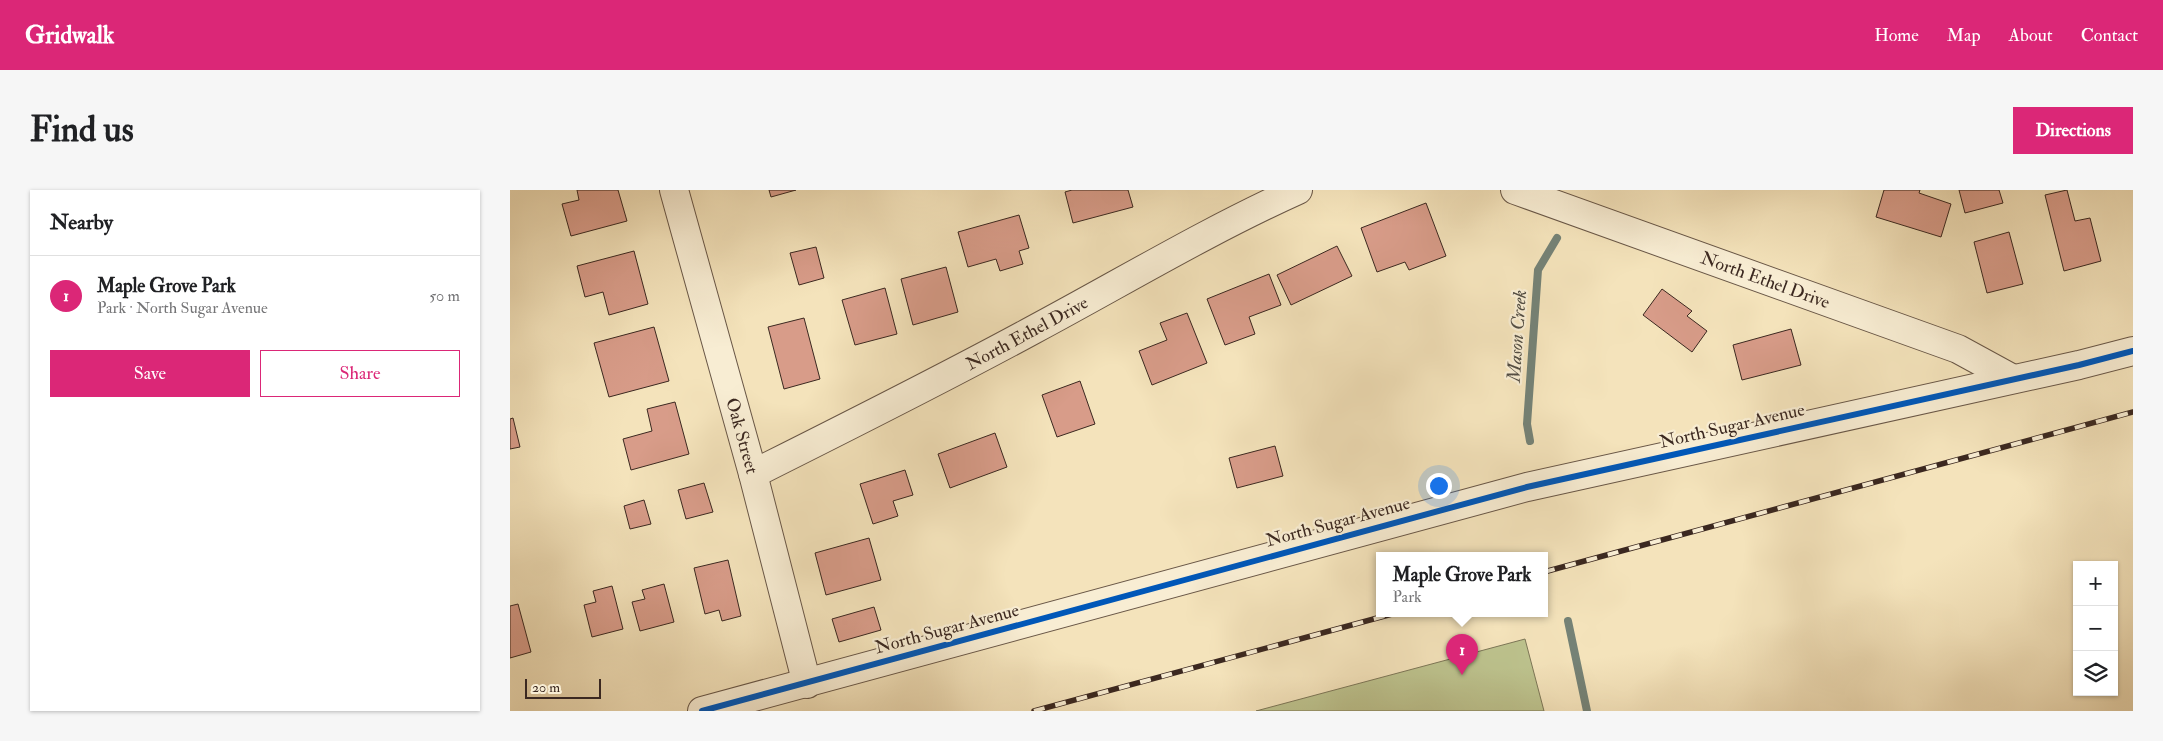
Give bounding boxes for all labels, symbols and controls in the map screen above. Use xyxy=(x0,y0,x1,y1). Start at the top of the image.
text: Gridwalk xyxy=(25,20,114,51)
text: Home xyxy=(1874,24,1919,47)
text: Map xyxy=(1947,24,1981,47)
text: About xyxy=(2009,24,2053,47)
text: Contact xyxy=(2081,24,2138,47)
button: Directions xyxy=(2013,107,2133,154)
text: Find us xyxy=(30,108,134,152)
text: Nearby xyxy=(50,209,113,236)
street label: North Ethel Drive xyxy=(1698,246,1834,314)
text: Maple Grove Park xyxy=(97,274,236,298)
text: 1 xyxy=(63,286,69,306)
text: 50 m xyxy=(429,286,460,306)
water label: Mason Creek xyxy=(1502,289,1532,384)
street label: North Ethel Drive xyxy=(962,291,1092,375)
text: Park · North Sugar Avenue xyxy=(97,298,268,318)
button: Save xyxy=(50,350,250,397)
button: Share xyxy=(260,350,460,397)
street label: Oak Street xyxy=(721,395,764,476)
street label: North Sugar Avenue xyxy=(1657,398,1807,454)
your location xyxy=(1426,473,1452,499)
street label: North Sugar Avenue xyxy=(1263,492,1413,552)
popup xyxy=(1376,552,1548,617)
map controls xyxy=(2073,561,2118,696)
button: + xyxy=(2073,561,2118,606)
text: Maple Grove Park xyxy=(1393,563,1531,587)
text: Park xyxy=(1393,587,1422,607)
street label: North Sugar Avenue xyxy=(872,599,1022,659)
button: − xyxy=(2073,606,2118,651)
pin: 1 xyxy=(1446,634,1478,675)
button: layers xyxy=(2073,651,2118,696)
scale bar xyxy=(525,676,601,699)
text: 20 m xyxy=(532,679,560,696)

